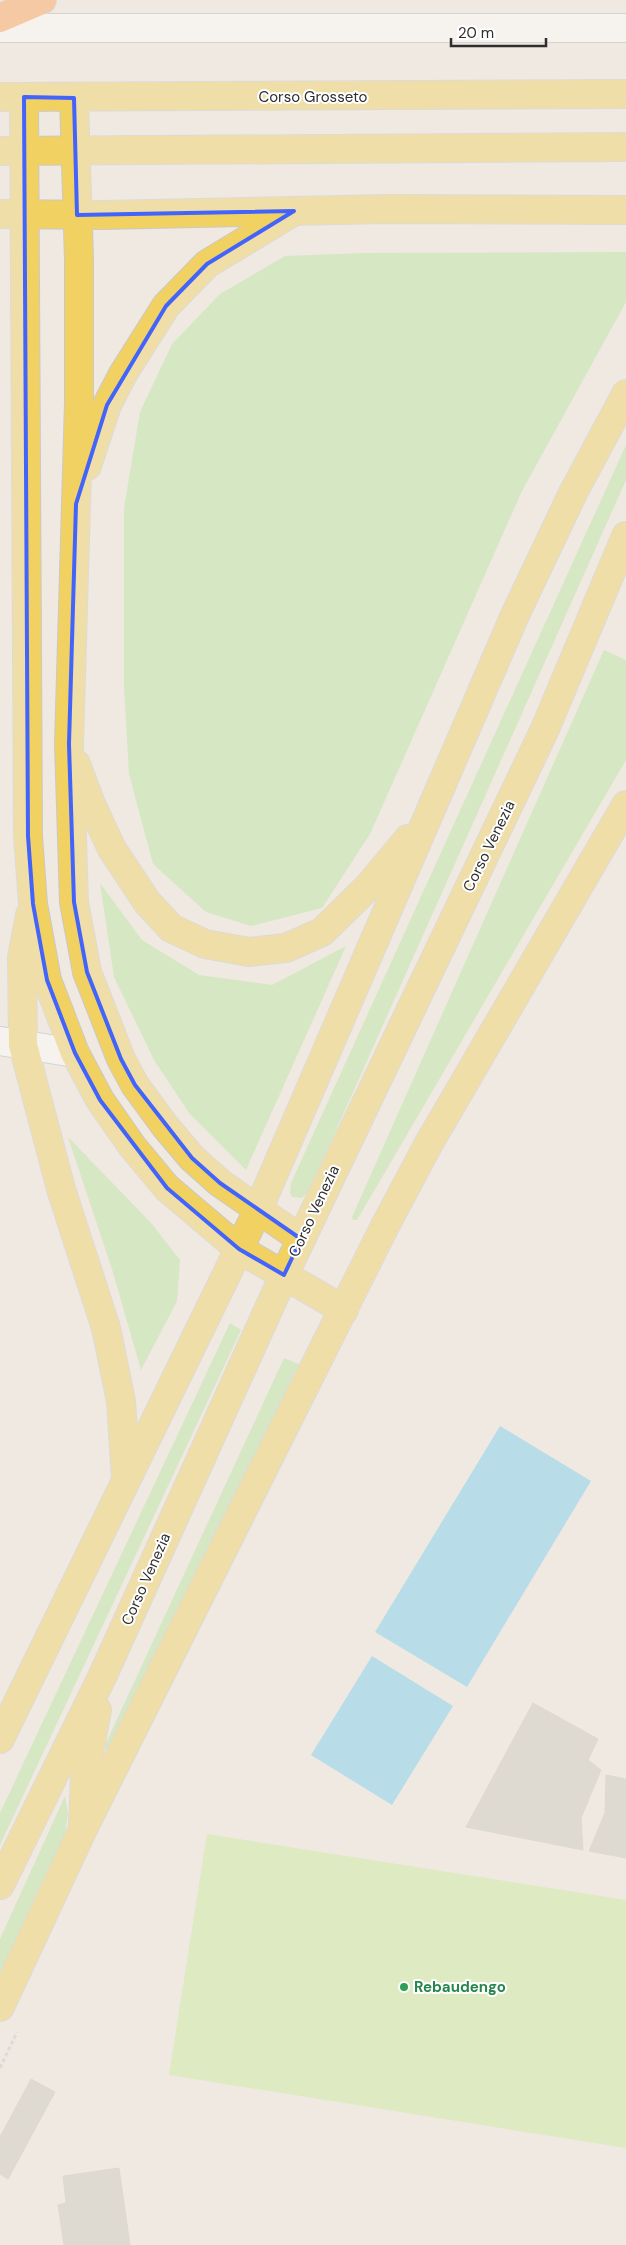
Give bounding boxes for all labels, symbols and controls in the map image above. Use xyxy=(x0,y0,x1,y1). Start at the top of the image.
scale bar xyxy=(451,15,546,47)
text: 20 m xyxy=(458,23,494,43)
street label: Corso Grosseto xyxy=(258,87,368,107)
street label: Corso Venezia xyxy=(458,797,520,895)
street label: Corso Venezia xyxy=(284,1162,344,1260)
street label: Corso Venezia xyxy=(117,1530,175,1628)
place label: Rebaudengo xyxy=(414,1977,506,1997)
marker: Rebaudengo xyxy=(398,1981,410,1993)

